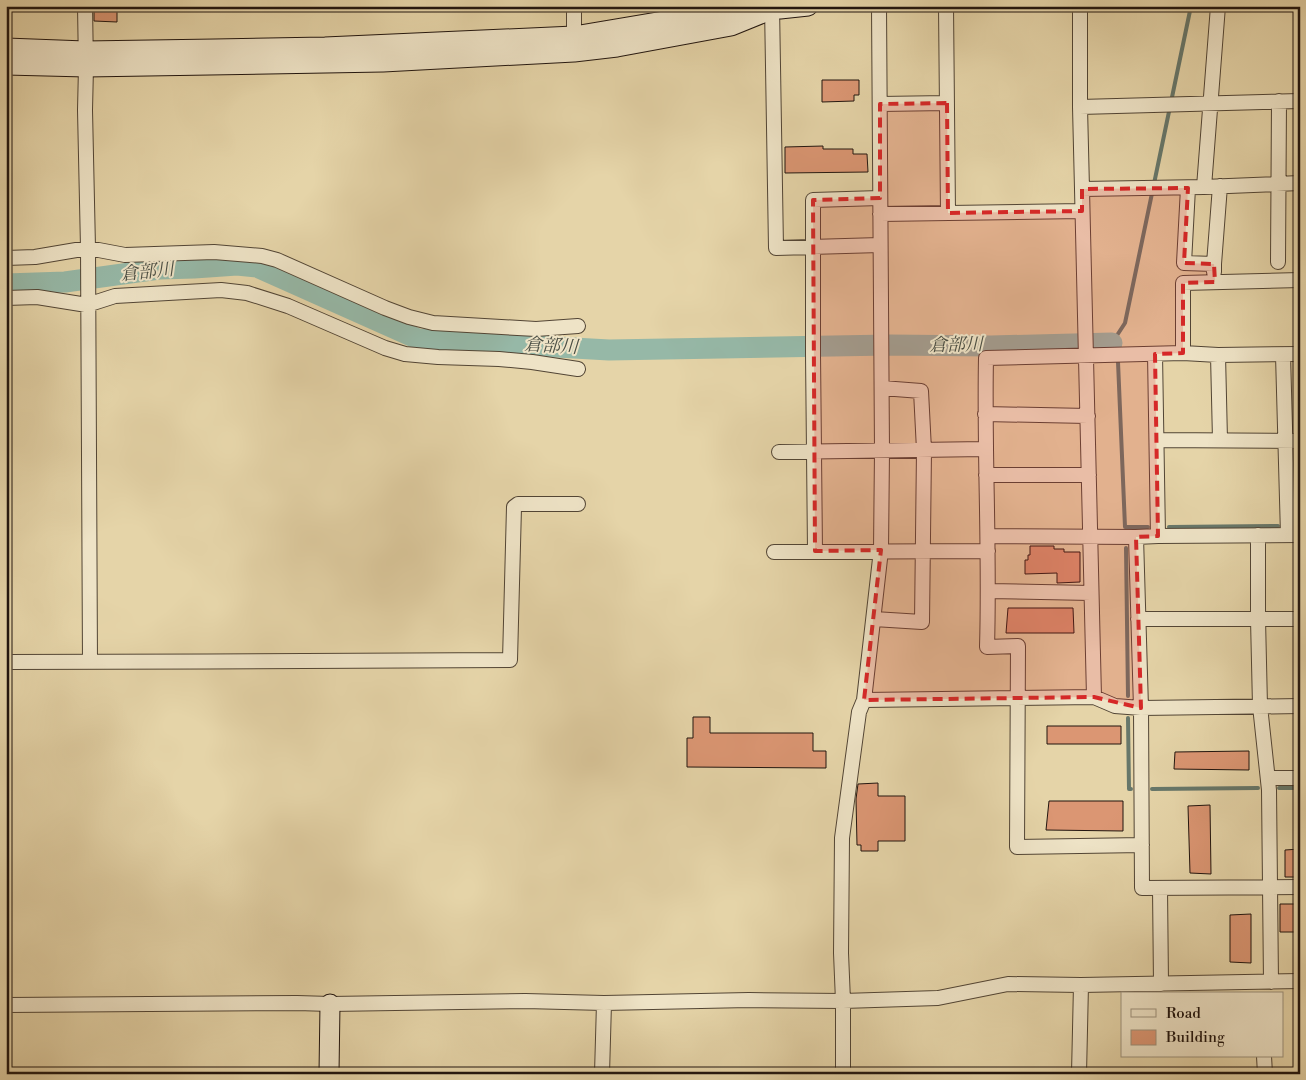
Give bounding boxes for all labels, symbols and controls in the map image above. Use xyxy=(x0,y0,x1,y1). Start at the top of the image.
water label: 倉部川 xyxy=(119,258,177,286)
water label: 倉部川 xyxy=(523,333,581,359)
water label: 倉部川 xyxy=(929,333,985,357)
legend xyxy=(1121,992,1284,1058)
text: Road xyxy=(1166,1004,1201,1023)
text: Building xyxy=(1165,1028,1225,1047)

